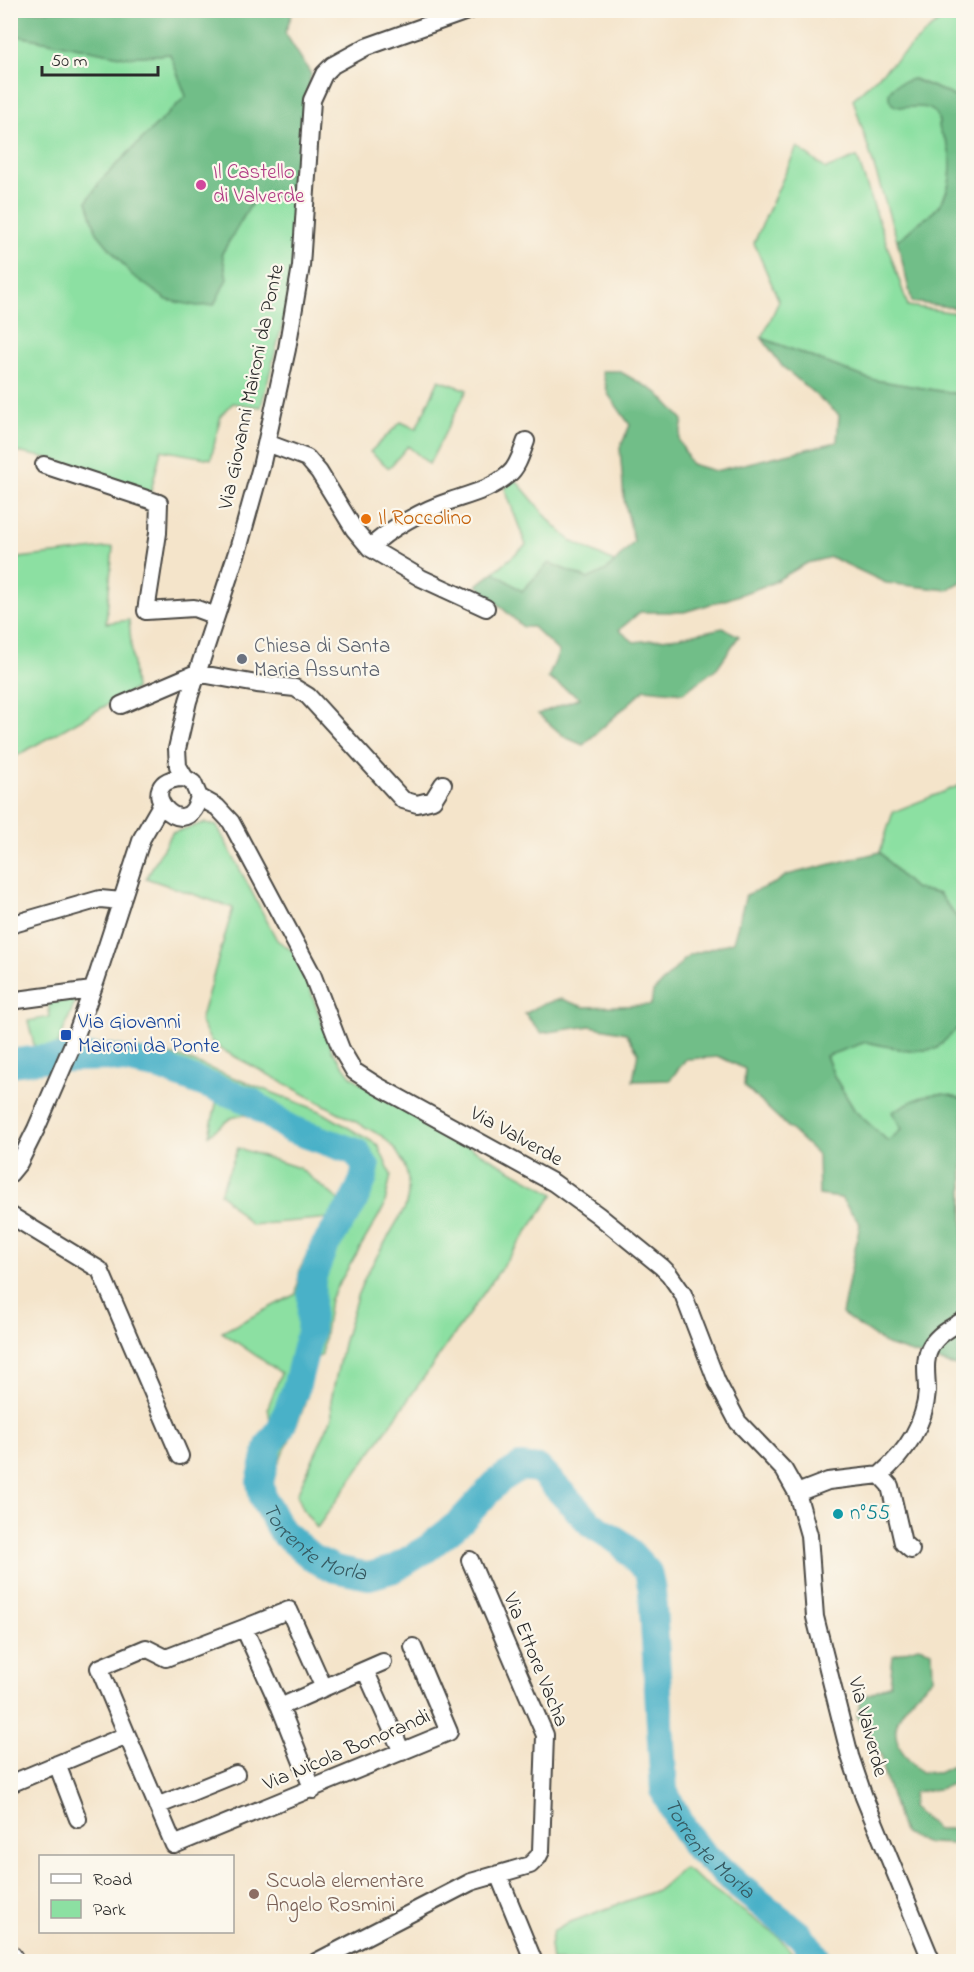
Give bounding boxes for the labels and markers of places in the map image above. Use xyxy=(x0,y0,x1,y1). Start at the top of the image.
place label: Il Castello di Valverde xyxy=(213,158,305,212)
marker: Il Castello di Valverde xyxy=(194,178,208,192)
place label: Il Roccolino xyxy=(378,504,472,534)
marker: Il Roccolino xyxy=(359,512,373,526)
place label: Chiesa di Santa Maria Assunta xyxy=(254,632,390,686)
marker: Chiesa di Santa Maria Assunta xyxy=(235,652,249,666)
place label: Via Giovanni Maironi da Ponte xyxy=(77,1008,220,1062)
marker: Via Giovanni Maironi da Ponte xyxy=(59,1028,73,1042)
place label: n°55 xyxy=(850,1499,890,1529)
marker: n°55 xyxy=(831,1507,845,1521)
place label: Scuola elementare Angelo Rosmini xyxy=(266,1867,424,1923)
marker: Scuola elementare Angelo Rosmini xyxy=(247,1887,261,1901)

